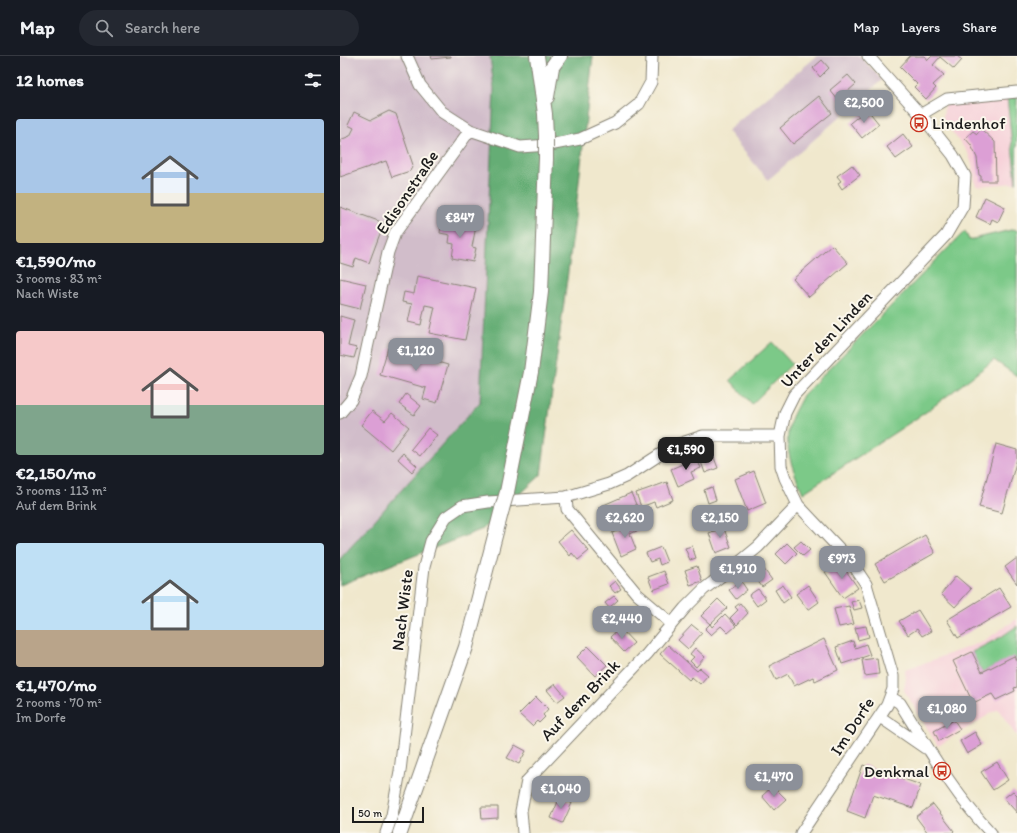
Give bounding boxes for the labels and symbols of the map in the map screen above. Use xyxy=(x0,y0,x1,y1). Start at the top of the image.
pin: €2,500 xyxy=(831,90,897,124)
bus stop icon: Lindenhof xyxy=(909,113,929,133)
place label: Lindenhof xyxy=(932,113,1006,133)
street label: Edisonstraße xyxy=(372,146,442,238)
pin: €847 xyxy=(436,205,484,239)
street label: Unter den Linden xyxy=(776,286,876,392)
pin: €1,120 xyxy=(383,338,449,372)
pin: €1,590 xyxy=(653,437,719,471)
pin: €2,620 xyxy=(592,505,658,539)
pin: €2,150 xyxy=(687,505,753,539)
pin: €973 xyxy=(818,546,866,580)
pin: €1,910 xyxy=(705,556,771,590)
street label: Nach Wiste xyxy=(387,568,417,652)
pin: €2,440 xyxy=(589,606,655,640)
street label: Auf dem Brink xyxy=(536,655,624,745)
street label: Im Dorfe xyxy=(826,693,878,759)
pin: €1,080 xyxy=(914,696,980,730)
place label: Denkmal xyxy=(864,761,929,781)
bus stop icon: Denkmal xyxy=(932,761,952,781)
pin: €1,470 xyxy=(741,764,807,798)
pin: €1,040 xyxy=(528,776,594,810)
scale bar xyxy=(352,805,424,824)

